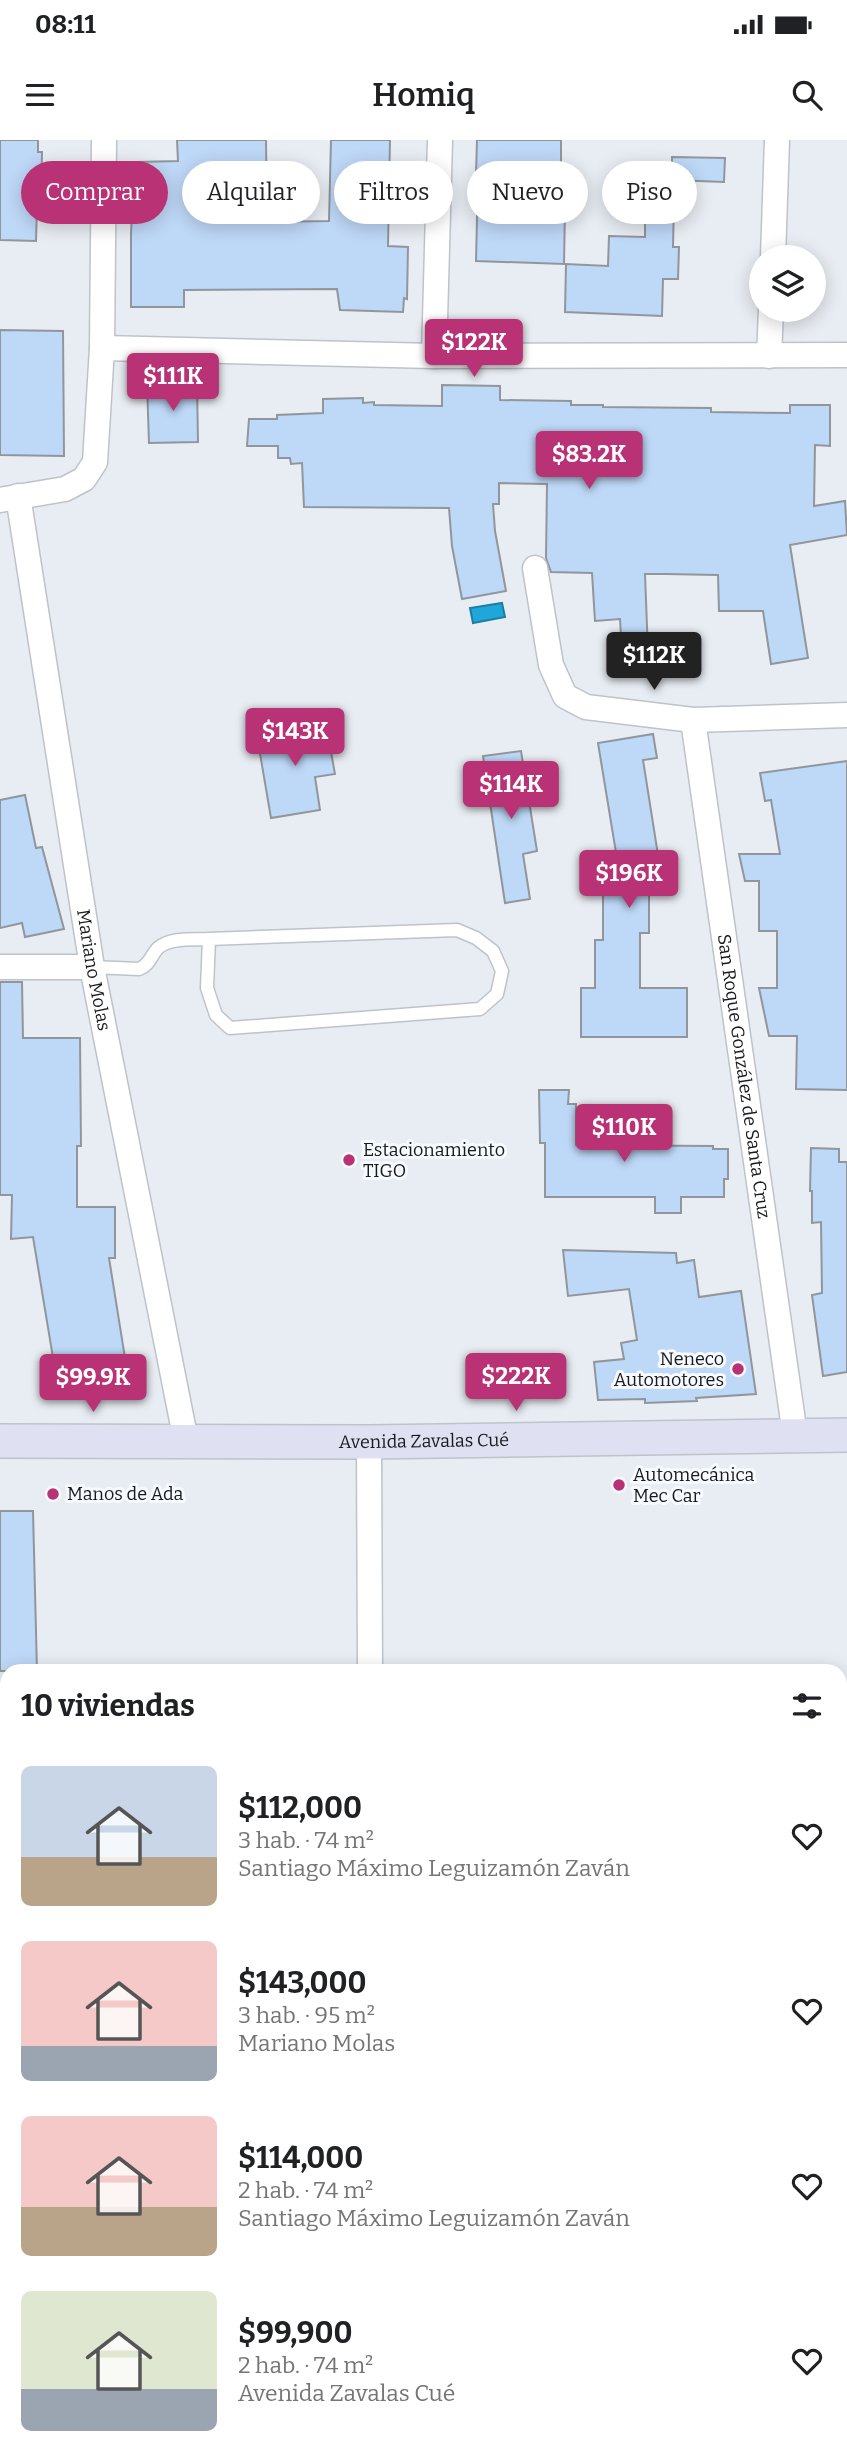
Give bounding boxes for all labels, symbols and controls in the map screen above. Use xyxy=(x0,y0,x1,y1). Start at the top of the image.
text: 08:11 xyxy=(35,9,96,40)
icon: menu xyxy=(21,76,59,114)
text: Homiq xyxy=(372,76,475,114)
icon: search xyxy=(788,76,826,114)
chip: Comprar xyxy=(21,161,168,224)
chip: Alquilar xyxy=(182,161,320,224)
chip: Filtros xyxy=(334,161,453,224)
chip: Nuevo xyxy=(467,161,588,224)
chip: Piso xyxy=(602,161,697,224)
map controls xyxy=(749,245,826,322)
button: layers xyxy=(749,245,826,322)
pin: $122K xyxy=(425,320,523,379)
text: $122K xyxy=(441,328,507,356)
pin: $111K xyxy=(124,354,222,413)
text: $111K xyxy=(143,362,203,390)
pin: $83.2K xyxy=(532,432,646,491)
text: $83.2K xyxy=(552,440,626,468)
pin: $112K xyxy=(605,632,703,692)
text: $112K xyxy=(622,641,686,669)
pin: $143K xyxy=(246,708,344,768)
text: $143K xyxy=(261,717,329,745)
pin: $114K xyxy=(462,762,560,821)
text: $114K xyxy=(479,770,543,798)
pin: $196K xyxy=(580,850,678,910)
text: $196K xyxy=(595,859,663,887)
street label: Mariano Molas xyxy=(72,908,115,1033)
street label: San Roque González de Santa Cruz xyxy=(713,933,775,1220)
pin: $110K xyxy=(575,1104,673,1164)
text: $110K xyxy=(592,1113,656,1141)
place label: Estacionamiento TIGO xyxy=(363,1139,505,1182)
marker: Estacionamiento TIGO xyxy=(341,1152,357,1168)
place label: Neneco Automotores xyxy=(614,1348,724,1391)
pin: $99.9K xyxy=(36,1354,150,1414)
pin: $222K xyxy=(467,1354,565,1413)
marker: Neneco Automotores xyxy=(730,1361,746,1377)
text: $222K xyxy=(481,1362,551,1390)
text: $99.9K xyxy=(56,1363,130,1391)
street label: Avenida Zavalas Cué xyxy=(339,1429,509,1453)
place label: Automecánica Mec Car xyxy=(633,1464,754,1507)
marker: Automecánica Mec Car xyxy=(611,1477,627,1493)
place label: Manos de Ada xyxy=(67,1483,183,1505)
marker: Manos de Ada xyxy=(45,1486,61,1502)
icon: filters xyxy=(788,1687,826,1725)
text: 10 viviendas xyxy=(21,1688,195,1724)
text: $112,000 xyxy=(238,1790,362,1826)
icon: home xyxy=(77,1794,161,1878)
icon: heart xyxy=(788,1817,826,1855)
text: 3 hab. · 74 m² xyxy=(238,1826,374,1854)
text: Santiago Máximo Leguizamón Zaván xyxy=(238,1854,630,1882)
text: $143,000 xyxy=(238,1965,367,2001)
icon: home xyxy=(77,1969,161,2053)
icon: heart xyxy=(788,1992,826,2030)
text: 3 hab. · 95 m² xyxy=(238,2001,375,2029)
text: Mariano Molas xyxy=(238,2029,395,2057)
text: $114,000 xyxy=(238,2140,363,2176)
icon: home xyxy=(77,2144,161,2228)
icon: heart xyxy=(788,2167,826,2205)
text: 2 hab. · 74 m² xyxy=(238,2176,373,2204)
text: Santiago Máximo Leguizamón Zaván xyxy=(238,2204,630,2232)
text: $99,900 xyxy=(238,2315,353,2351)
icon: home xyxy=(77,2319,161,2403)
icon: heart xyxy=(788,2342,826,2380)
text: 2 hab. · 74 m² xyxy=(238,2351,373,2379)
text: Avenida Zavalas Cué xyxy=(238,2379,455,2407)

